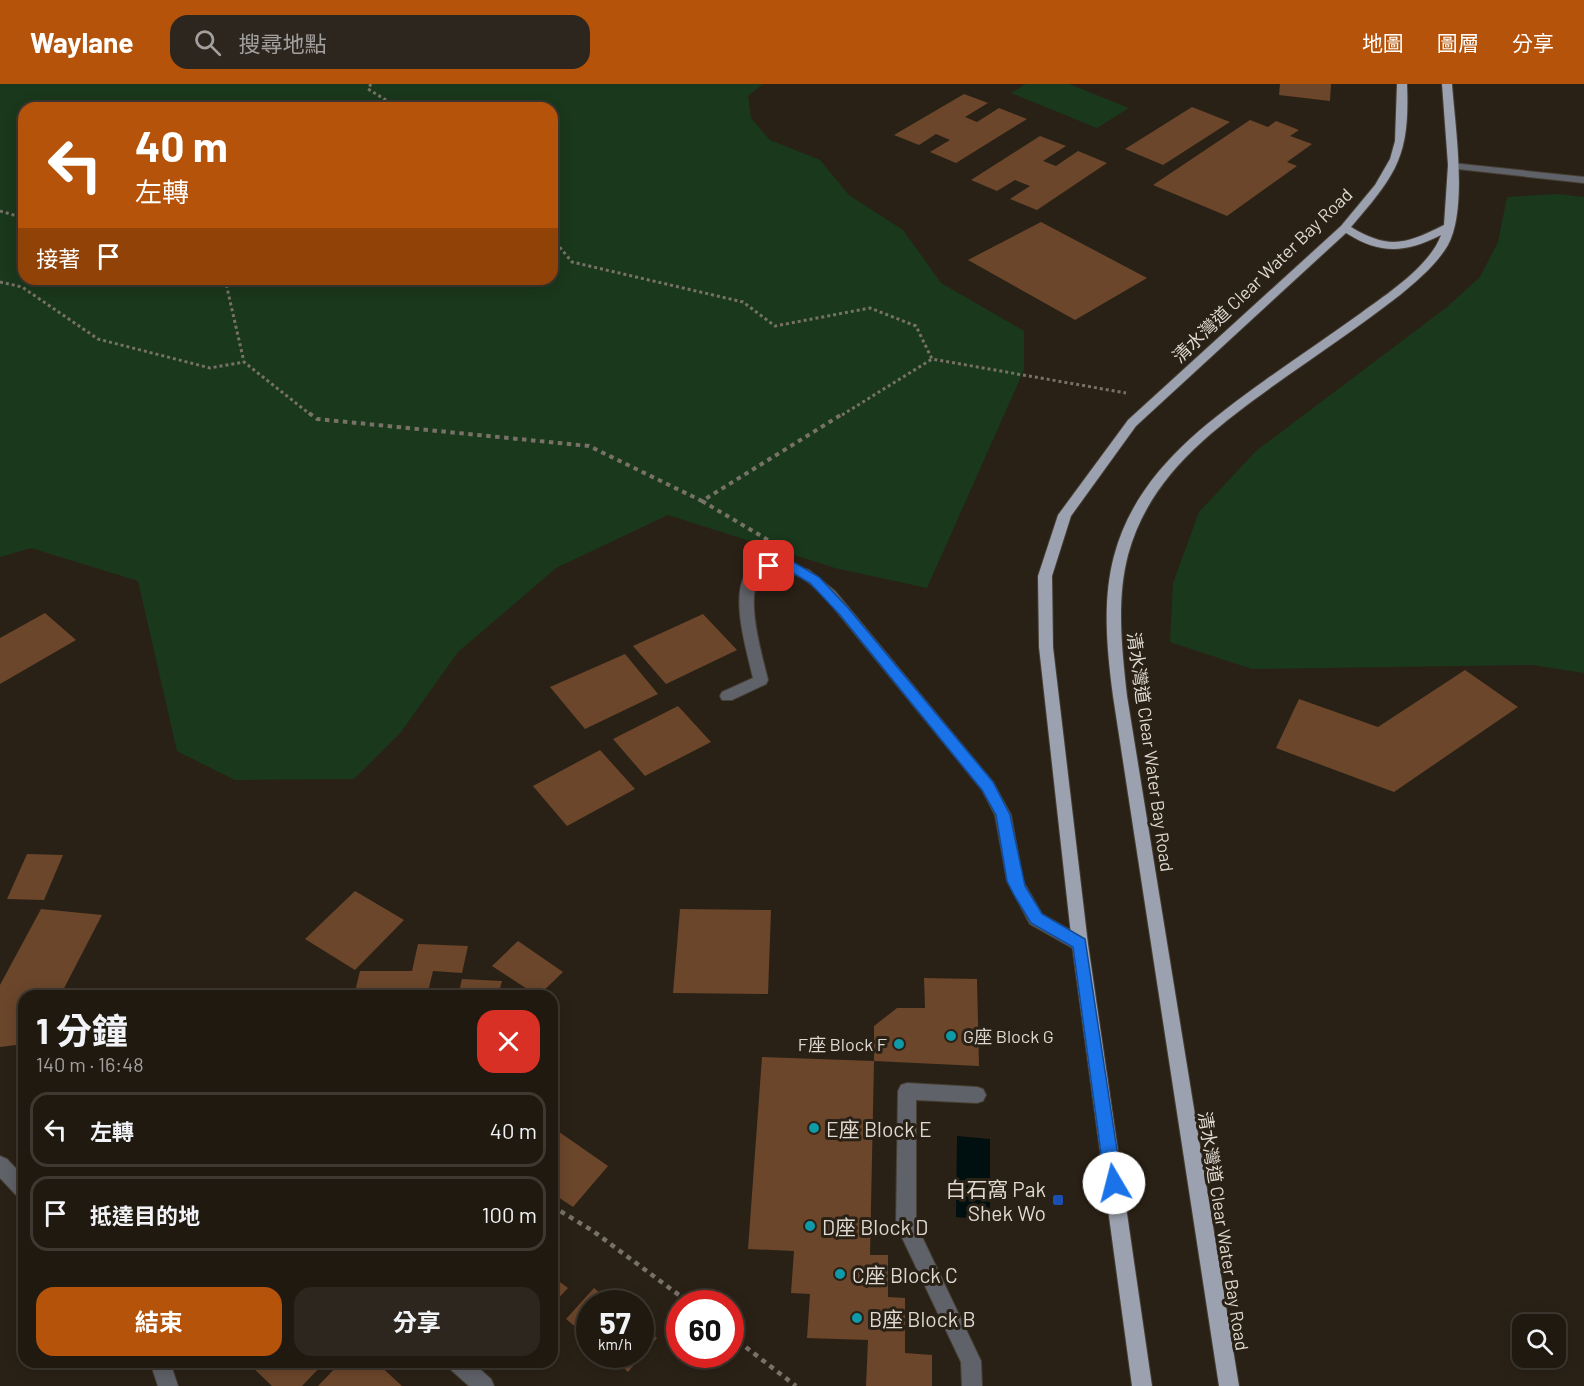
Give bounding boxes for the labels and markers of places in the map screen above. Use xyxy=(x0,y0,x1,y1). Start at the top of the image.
pin xyxy=(743,540,794,591)
place label: G座 Block G xyxy=(963,1025,1054,1047)
marker: G座 Block G xyxy=(944,1029,958,1043)
place label: F座 Block F xyxy=(798,1033,887,1055)
marker: F座 Block F xyxy=(892,1037,906,1051)
place label: E座 Block E xyxy=(826,1116,932,1141)
marker: E座 Block E xyxy=(807,1121,821,1135)
place label: 白石窩 Pak Shek Wo xyxy=(945,1176,1046,1225)
marker: 白石窩 Pak Shek Wo xyxy=(1051,1193,1065,1207)
place label: D座 Block D xyxy=(822,1214,928,1239)
marker: D座 Block D xyxy=(803,1219,817,1233)
place label: C座 Block C xyxy=(852,1262,958,1287)
marker: C座 Block C xyxy=(833,1267,847,1281)
place label: B座 Block B xyxy=(869,1306,976,1331)
marker: B座 Block B xyxy=(850,1311,864,1325)

